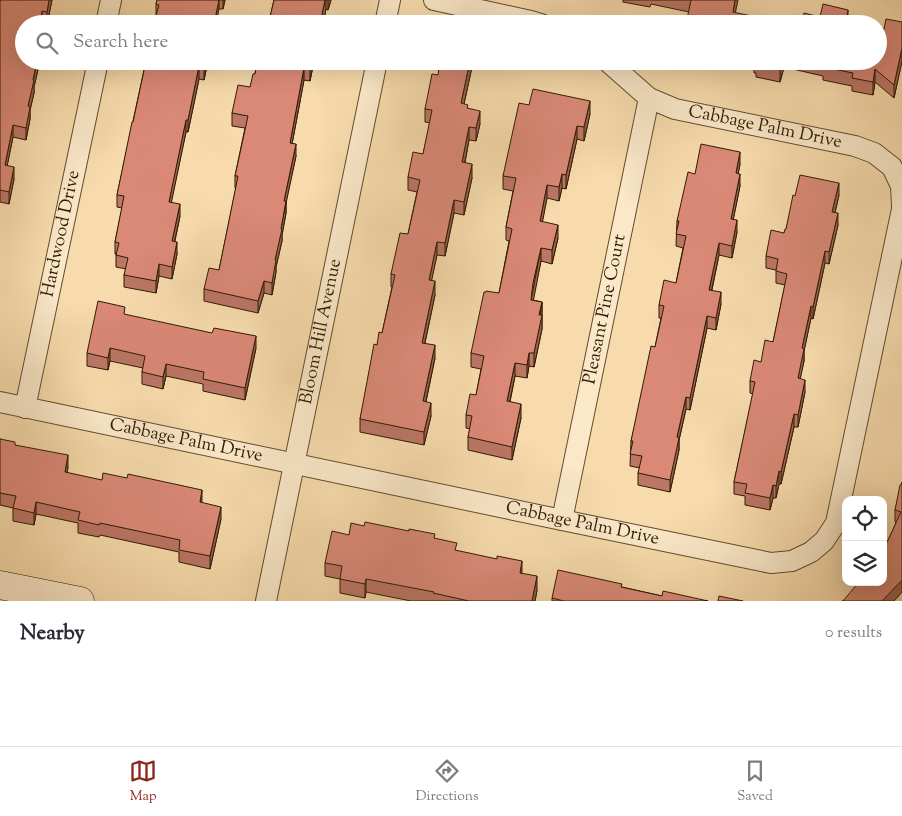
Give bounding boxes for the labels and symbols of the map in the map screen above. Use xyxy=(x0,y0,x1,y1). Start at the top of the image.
street label: Cabbage Palm Drive xyxy=(686,99,844,156)
street label: Hardwood Drive xyxy=(36,168,88,300)
street label: Pleasant Pine Court xyxy=(577,232,634,387)
street label: Bloom Hill Avenue xyxy=(294,257,349,407)
street label: Cabbage Palm Drive xyxy=(107,412,265,470)
street label: Cabbage Palm Drive xyxy=(503,495,661,553)

